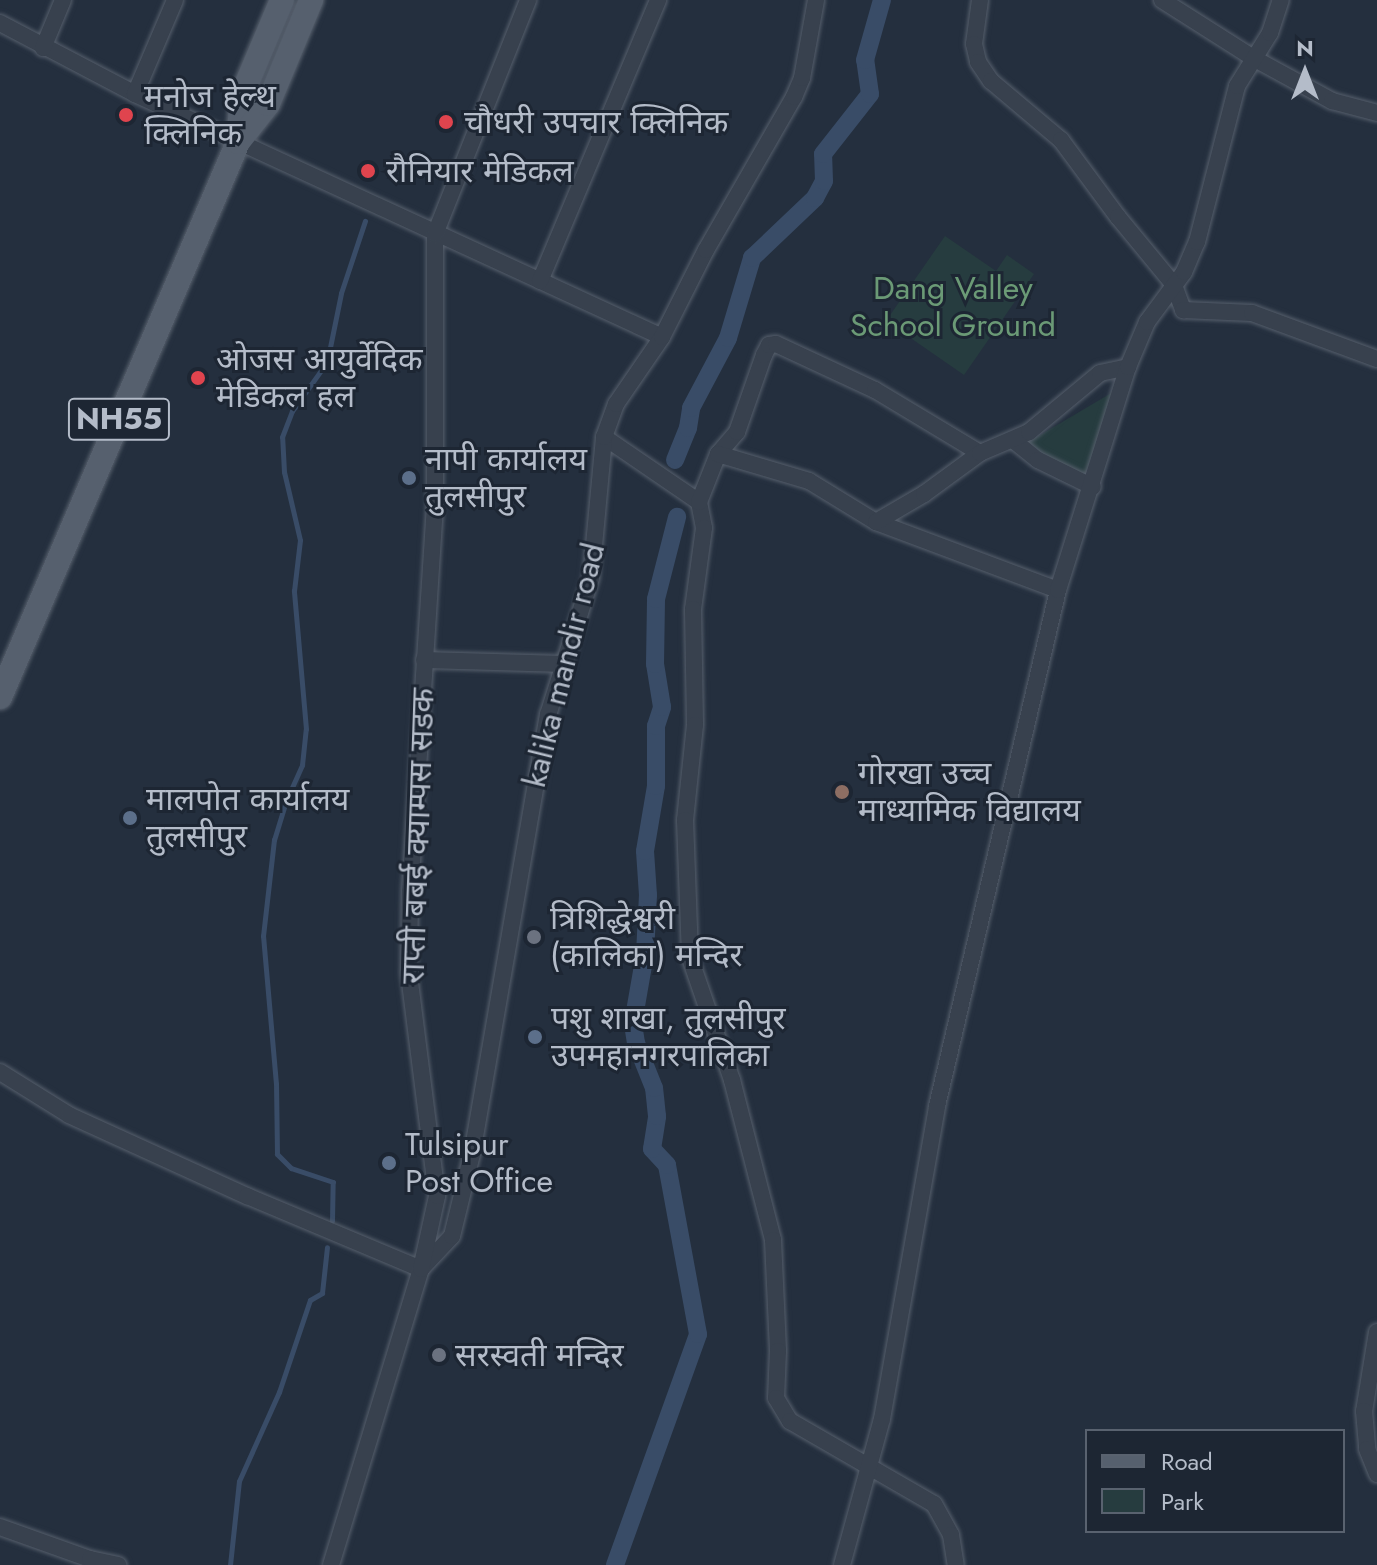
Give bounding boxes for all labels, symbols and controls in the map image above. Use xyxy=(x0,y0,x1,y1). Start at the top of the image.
north arrow xyxy=(1265,32,1345,112)
text: N xyxy=(1296,32,1314,64)
place label: मनोज हेल्थ क्लिनिक xyxy=(144,78,276,153)
place label: चौधरी उपचार क्लिनिक xyxy=(464,103,728,141)
marker: मनोज हेल्थ क्लिनिक xyxy=(115,104,137,126)
marker: चौधरी उपचार क्लिनिक xyxy=(435,111,457,133)
place label: रौनियार मेडिकल xyxy=(386,152,574,190)
marker: रौनियार मेडिकल xyxy=(357,160,379,182)
park label: Dang Valley School Ground xyxy=(850,270,1056,345)
place label: ओजस आयुर्वेदिक मेडिकल हल xyxy=(216,341,423,416)
marker: ओजस आयुर्वेदिक मेडिकल हल xyxy=(187,367,209,389)
road number: NH55 xyxy=(67,393,171,445)
place label: नापी कार्यालय तुलसीपुर xyxy=(425,441,587,516)
marker: नापी कार्यालय तुलसीपुर xyxy=(400,469,418,487)
street label: kalika mandir road xyxy=(515,539,613,791)
street label: राप्ती बबई क्याम्पस सडक xyxy=(394,687,442,985)
place label: गोरखा उच्च माध्यामिक विद्यालय xyxy=(858,755,1081,830)
place label: मालपोत कार्यालय तुलसीपुर xyxy=(146,781,349,856)
marker: गोरखा उच्च माध्यामिक विद्यालय xyxy=(833,783,851,801)
marker: मालपोत कार्यालय तुलसीपुर xyxy=(121,809,139,827)
place label: त्रिशिद्धेश्वरी (कालिका) मन्दिर xyxy=(550,900,743,975)
marker: त्रिशिद्धेश्वरी (कालिका) मन्दिर xyxy=(525,928,543,946)
place label: पशु शाखा, तुलसीपुर उपमहानगरपालिका xyxy=(551,1000,786,1075)
marker: पशु शाखा, तुलसीपुर उपमहानगरपालिका xyxy=(526,1028,544,1046)
place label: Tulsipur Post Office xyxy=(405,1126,553,1201)
marker: Tulsipur Post Office xyxy=(380,1154,398,1172)
place label: सरस्वती मन्दिर xyxy=(455,1336,623,1374)
marker: सरस्वती मन्दिर xyxy=(430,1346,448,1364)
legend xyxy=(1085,1429,1345,1533)
text: Road xyxy=(1161,1444,1213,1479)
text: Park xyxy=(1161,1484,1204,1519)

